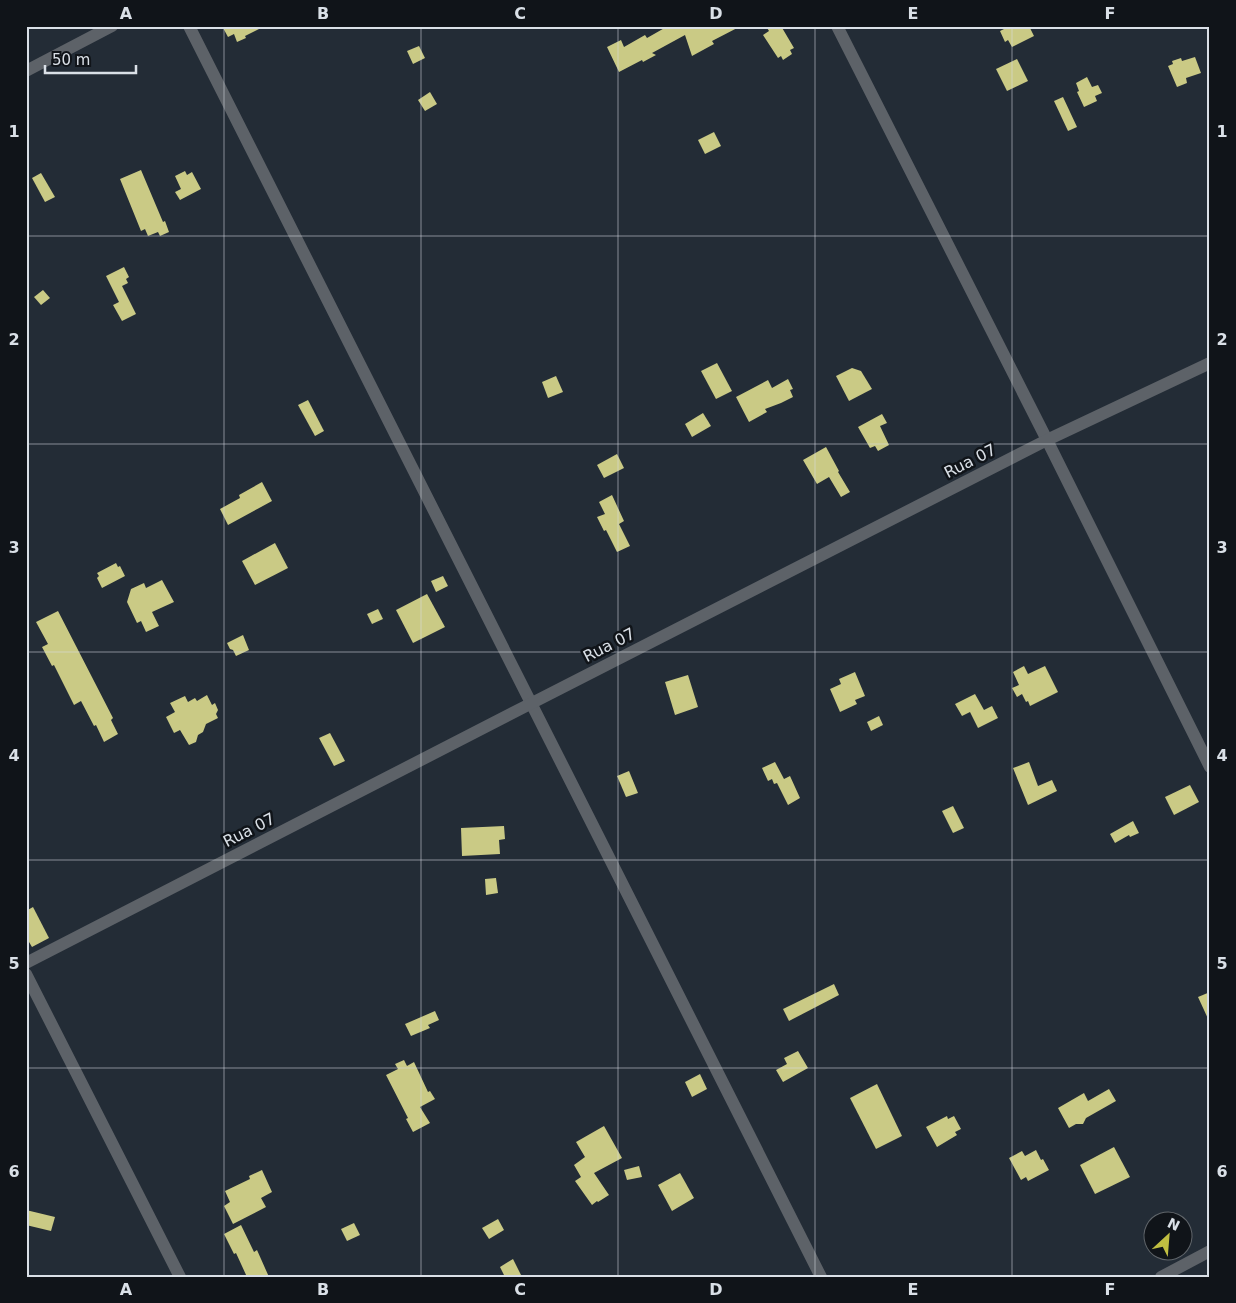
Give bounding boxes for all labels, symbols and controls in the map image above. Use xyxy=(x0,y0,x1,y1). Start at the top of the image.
text: A xyxy=(120,4,133,23)
text: B xyxy=(317,4,329,23)
text: C xyxy=(514,4,526,23)
text: D xyxy=(709,4,723,23)
text: E xyxy=(908,4,918,23)
text: F xyxy=(1105,4,1115,23)
scale bar xyxy=(45,42,136,74)
text: 50 m xyxy=(52,51,90,69)
text: 1 xyxy=(8,122,20,141)
text: 1 xyxy=(1216,122,1228,141)
text: 2 xyxy=(8,330,20,349)
text: 2 xyxy=(1216,330,1228,349)
street label: Rua 07 xyxy=(941,440,999,482)
text: 3 xyxy=(8,538,20,557)
text: 3 xyxy=(1216,538,1228,557)
street label: Rua 07 xyxy=(580,624,638,666)
text: 4 xyxy=(8,746,20,765)
text: 4 xyxy=(1216,746,1228,765)
street label: Rua 07 xyxy=(220,809,278,851)
text: 5 xyxy=(8,954,20,973)
text: 5 xyxy=(1216,954,1228,973)
text: 6 xyxy=(8,1162,20,1181)
text: 6 xyxy=(1216,1162,1228,1181)
north arrow xyxy=(1144,1210,1194,1260)
text: N xyxy=(1165,1215,1182,1234)
text: A xyxy=(120,1280,133,1299)
text: B xyxy=(317,1280,329,1299)
text: C xyxy=(514,1280,526,1299)
text: D xyxy=(709,1280,723,1299)
text: E xyxy=(908,1280,918,1299)
text: F xyxy=(1105,1280,1115,1299)

